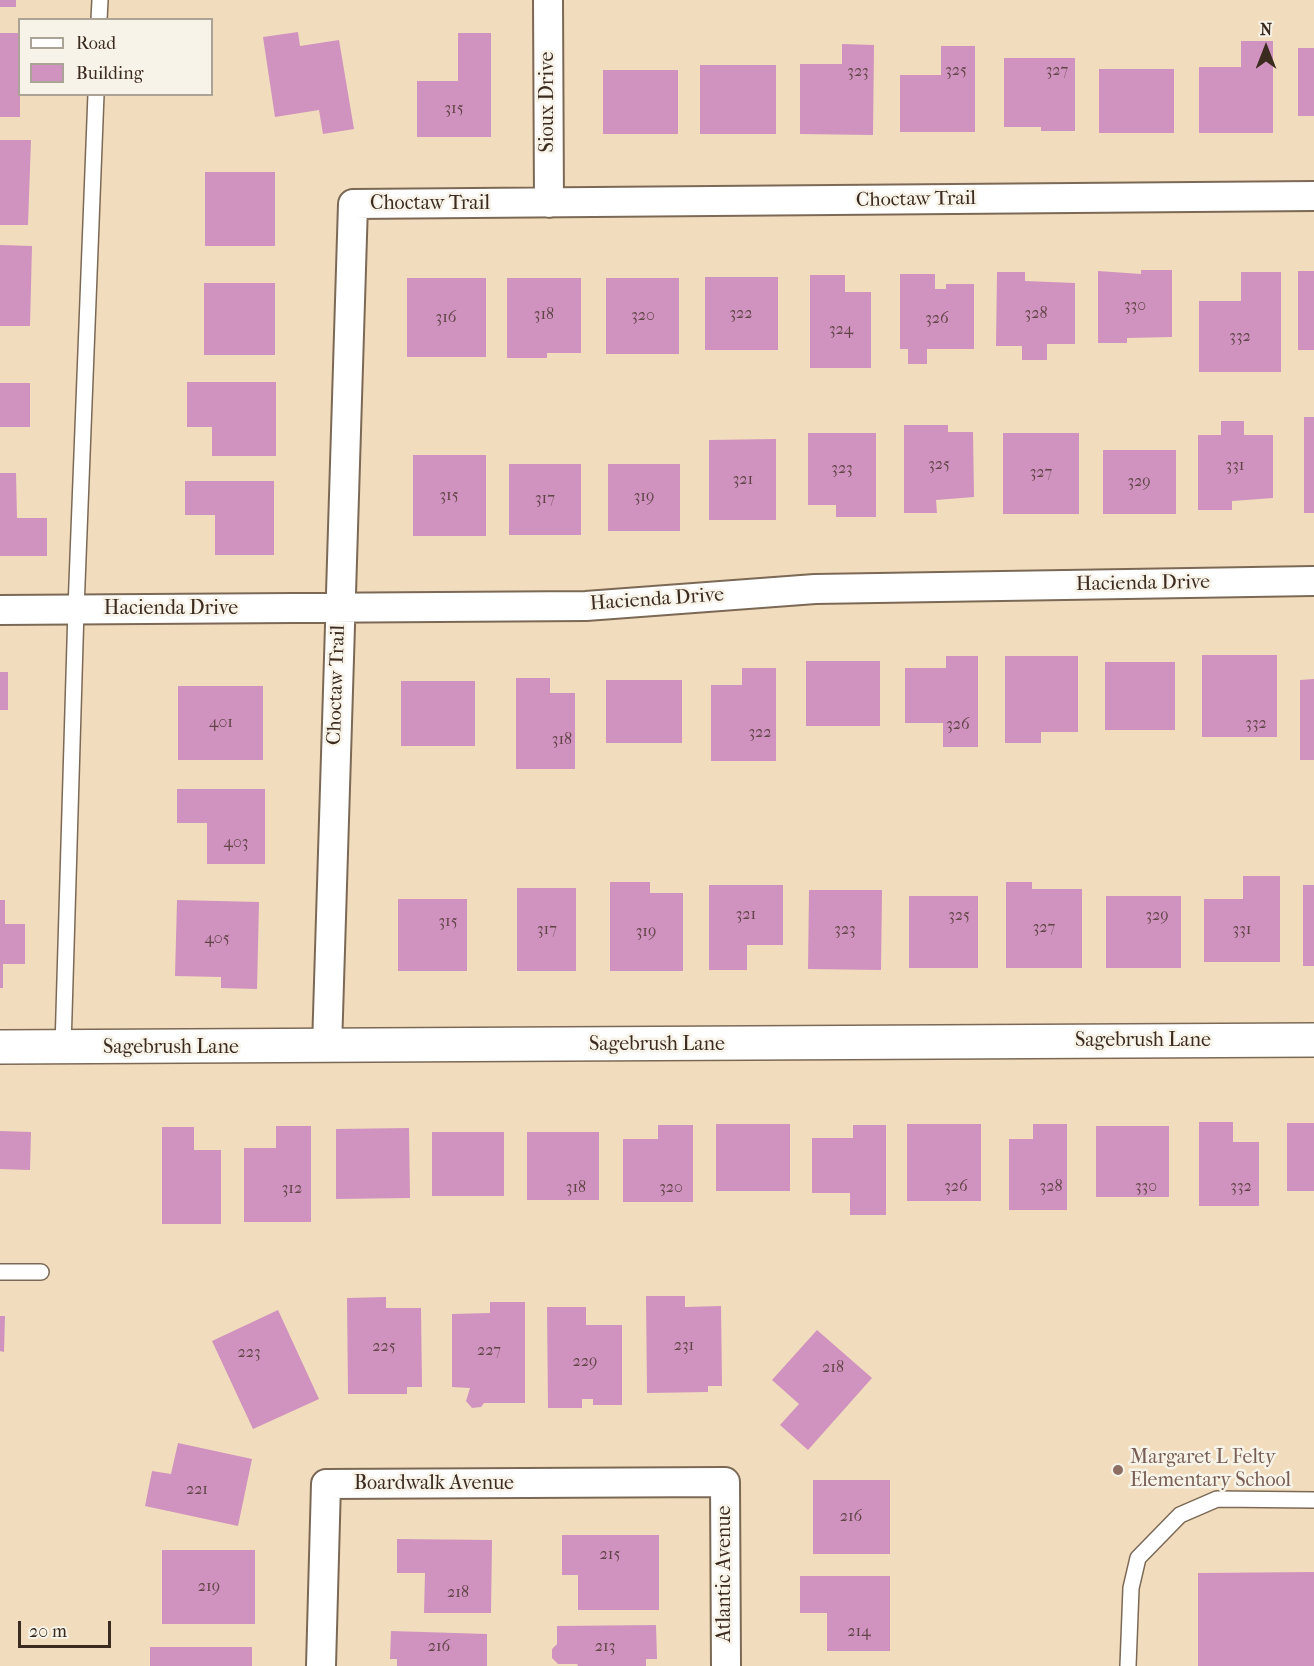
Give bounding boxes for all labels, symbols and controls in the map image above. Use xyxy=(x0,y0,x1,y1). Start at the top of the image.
legend xyxy=(18,18,213,96)
north arrow xyxy=(1236,18,1296,78)
text: N xyxy=(1260,20,1272,39)
text: Road xyxy=(76,33,116,54)
street label: Sioux Drive xyxy=(536,52,560,152)
house number: 325 xyxy=(945,61,967,81)
house number: 327 xyxy=(1046,61,1068,81)
house number: 323 xyxy=(847,62,869,82)
text: Building xyxy=(76,63,143,84)
house number: 315 xyxy=(444,99,464,119)
street label: Choctaw Trail xyxy=(856,187,976,213)
street label: Choctaw Trail xyxy=(370,192,490,216)
house number: 330 xyxy=(1124,296,1146,316)
house number: 322 xyxy=(729,304,753,324)
house number: 328 xyxy=(1025,304,1047,324)
house number: 318 xyxy=(534,305,554,325)
house number: 320 xyxy=(631,306,655,326)
house number: 316 xyxy=(436,308,456,328)
house number: 326 xyxy=(925,309,949,329)
house number: 324 xyxy=(829,320,853,340)
house number: 332 xyxy=(1229,327,1251,347)
house number: 325 xyxy=(928,455,950,475)
house number: 331 xyxy=(1226,456,1244,476)
house number: 323 xyxy=(831,459,853,479)
house number: 327 xyxy=(1030,463,1052,483)
house number: 321 xyxy=(733,470,753,490)
house number: 329 xyxy=(1127,472,1151,492)
house number: 315 xyxy=(439,486,459,506)
house number: 319 xyxy=(634,487,654,507)
house number: 317 xyxy=(535,489,555,509)
street label: Hacienda Drive xyxy=(1076,571,1210,597)
street label: Hacienda Drive xyxy=(589,583,725,617)
street label: Hacienda Drive xyxy=(104,597,238,621)
street label: Choctaw Trail xyxy=(323,625,351,745)
house number: 401 xyxy=(209,713,233,733)
house number: 332 xyxy=(1245,714,1267,734)
house number: 326 xyxy=(946,715,970,735)
house number: 322 xyxy=(748,723,772,743)
house number: 318 xyxy=(552,730,572,750)
house number: 403 xyxy=(224,833,248,853)
house number: 321 xyxy=(736,905,756,925)
house number: 325 xyxy=(948,906,970,926)
house number: 329 xyxy=(1145,906,1169,926)
house number: 315 xyxy=(438,912,458,932)
house number: 327 xyxy=(1033,918,1055,938)
house number: 317 xyxy=(537,920,557,940)
house number: 323 xyxy=(834,920,856,940)
house number: 331 xyxy=(1233,920,1251,940)
house number: 319 xyxy=(636,922,656,942)
house number: 405 xyxy=(204,929,230,949)
street label: Sagebrush Lane xyxy=(1075,1029,1211,1053)
street label: Sagebrush Lane xyxy=(589,1033,725,1057)
street label: Sagebrush Lane xyxy=(103,1036,239,1060)
house number: 326 xyxy=(944,1177,968,1197)
house number: 328 xyxy=(1040,1177,1062,1197)
house number: 330 xyxy=(1135,1177,1157,1197)
house number: 332 xyxy=(1230,1177,1252,1197)
house number: 318 xyxy=(566,1178,586,1198)
house number: 320 xyxy=(659,1178,683,1198)
house number: 312 xyxy=(282,1179,302,1199)
house number: 231 xyxy=(674,1336,694,1356)
house number: 225 xyxy=(372,1337,396,1357)
house number: 227 xyxy=(477,1341,501,1361)
house number: 223 xyxy=(237,1343,261,1363)
house number: 229 xyxy=(573,1352,597,1372)
house number: 218 xyxy=(822,1358,844,1378)
place label: Margaret L Felty Elementary School xyxy=(1130,1446,1291,1493)
marker: Margaret L Felty Elementary School xyxy=(1111,1463,1125,1477)
street label: Boardwalk Avenue xyxy=(354,1472,514,1496)
house number: 221 xyxy=(186,1480,208,1500)
street label: Atlantic Avenue xyxy=(713,1506,737,1642)
house number: 216 xyxy=(840,1507,862,1527)
house number: 215 xyxy=(600,1545,620,1565)
house number: 219 xyxy=(198,1577,220,1597)
house number: 218 xyxy=(447,1583,469,1603)
scale bar xyxy=(21,1609,114,1647)
text: 20 m xyxy=(29,1621,67,1642)
house number: 214 xyxy=(847,1622,871,1642)
house number: 216 xyxy=(428,1637,450,1657)
house number: 213 xyxy=(595,1637,615,1657)

